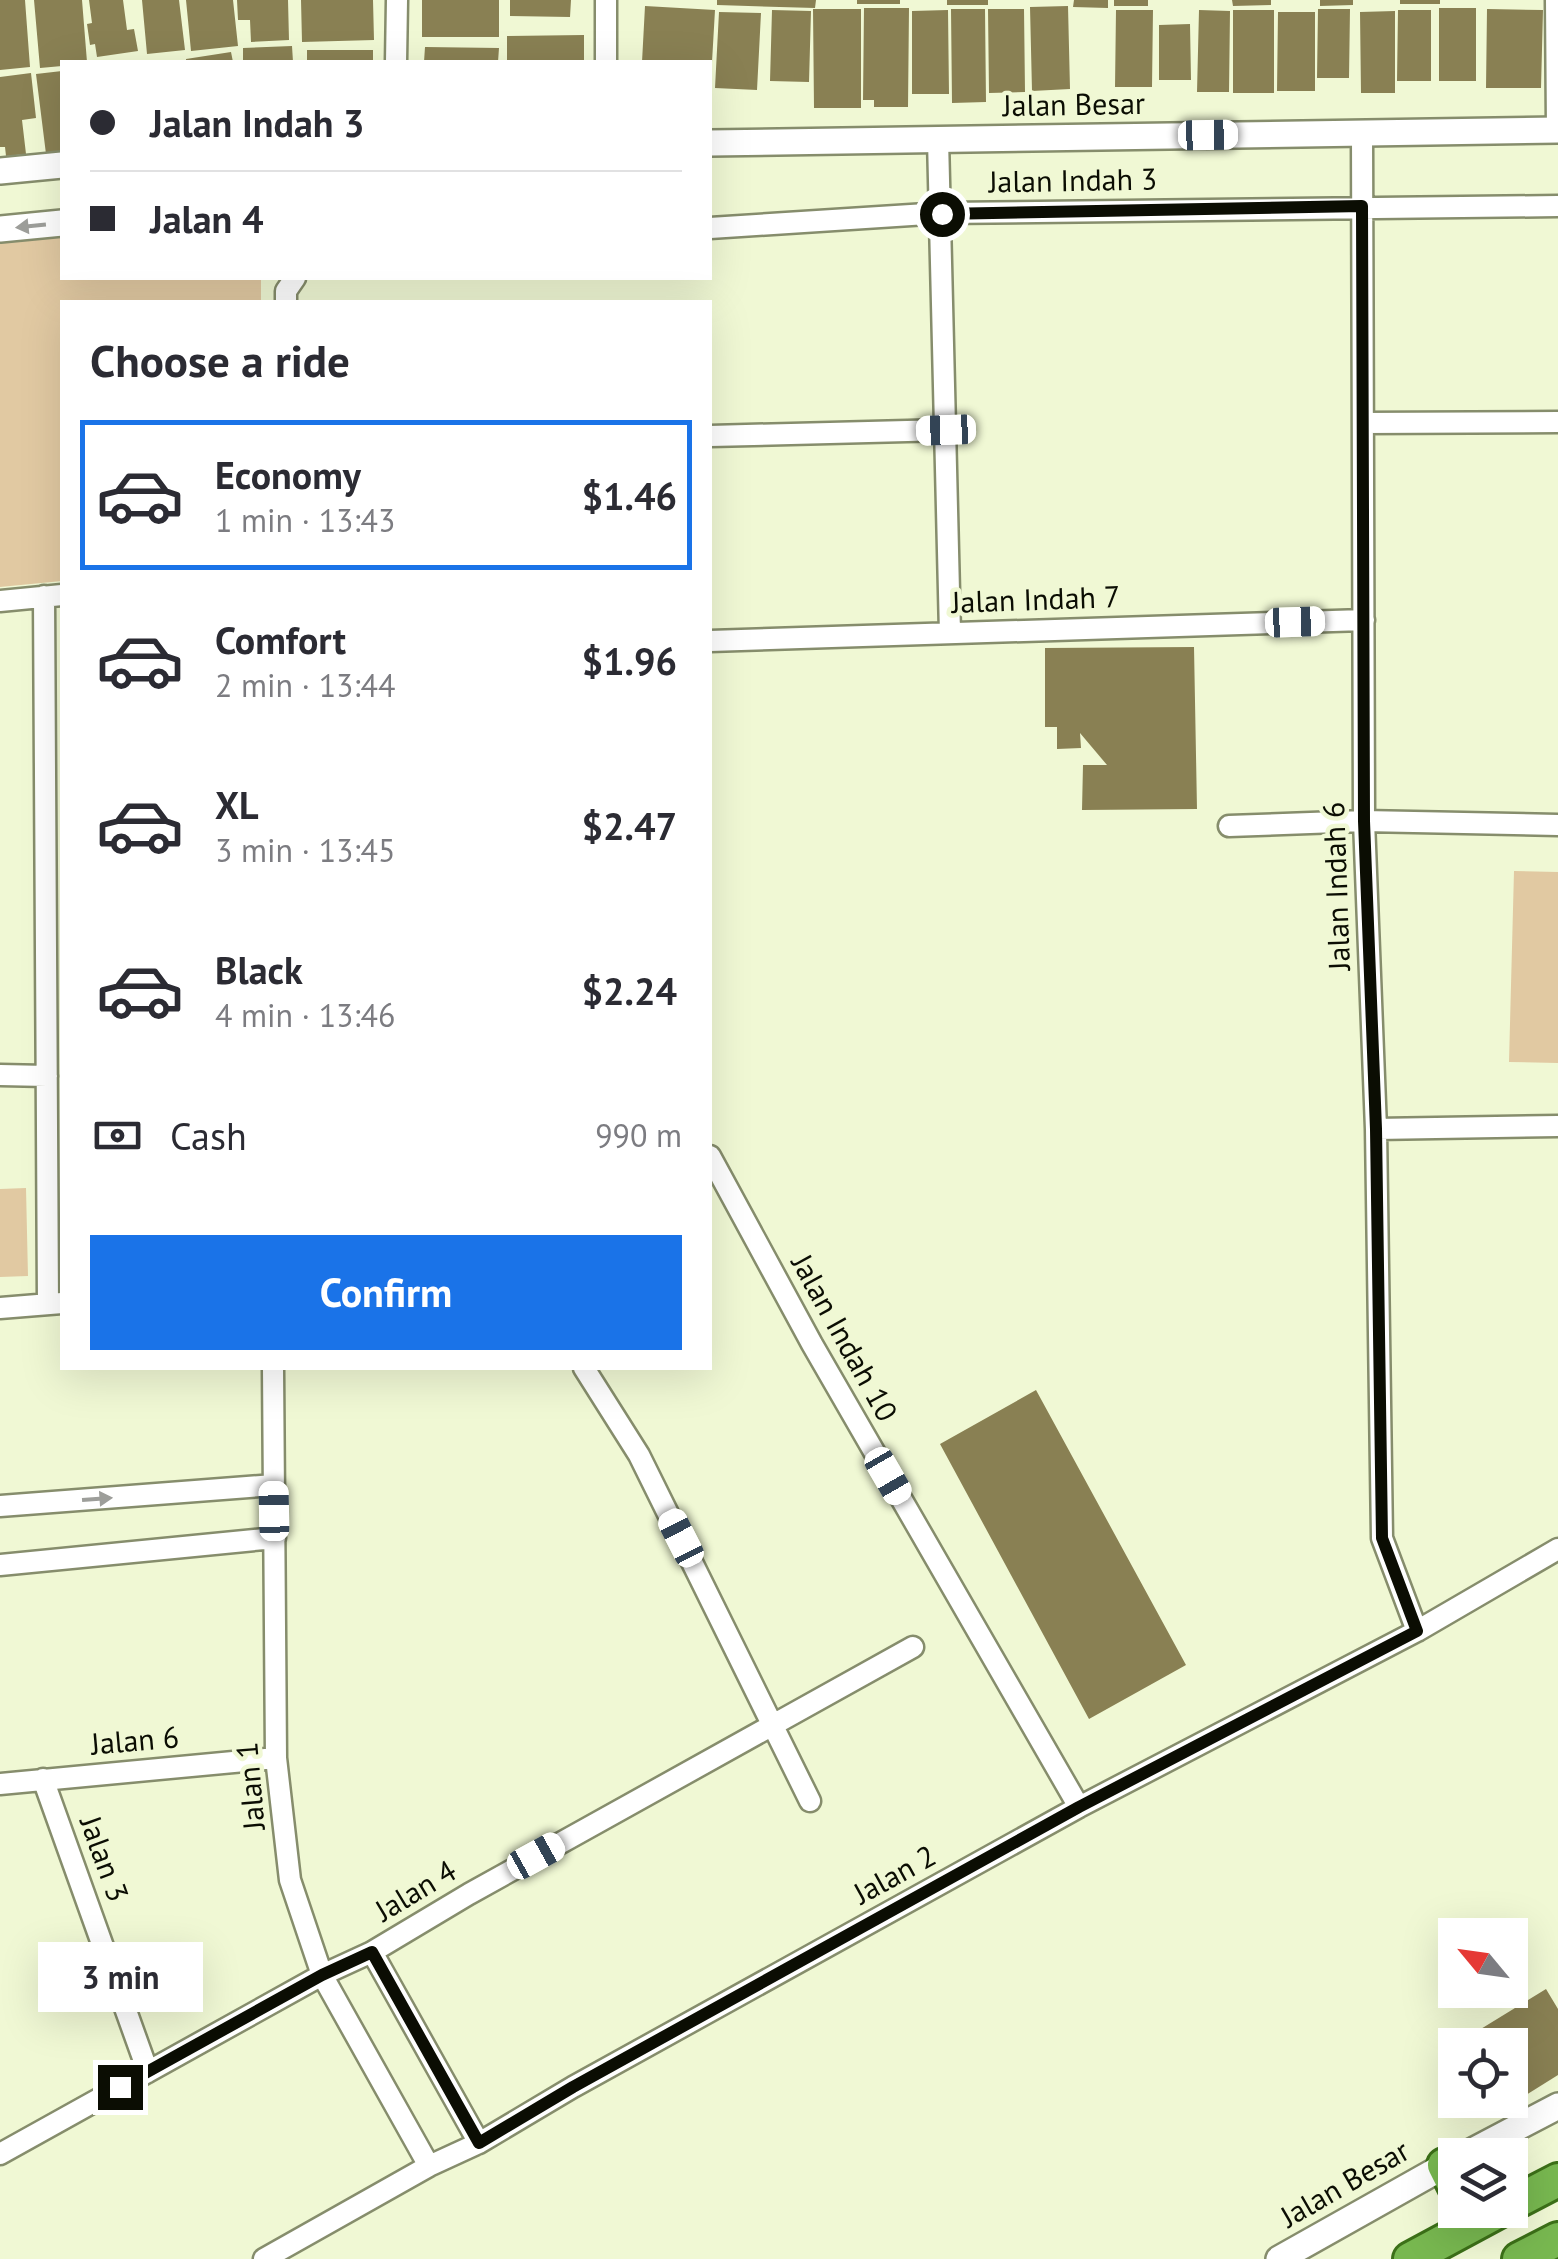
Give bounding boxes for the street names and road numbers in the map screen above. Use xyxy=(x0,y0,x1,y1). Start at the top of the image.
street label: Jalan Besar xyxy=(1001,83,1145,124)
street label: Jalan Indah 3 xyxy=(986,159,1158,201)
street label: Jalan Indah 7 xyxy=(949,576,1121,621)
street label: Jalan Indah 6 xyxy=(1313,801,1358,973)
street label: Jalan Indah 10 xyxy=(782,1245,907,1428)
street label: Jalan 6 xyxy=(87,1716,180,1763)
street label: Jalan 1 xyxy=(226,1741,273,1834)
street label: Jalan 3 xyxy=(71,1809,139,1907)
street label: Jalan 2 xyxy=(845,1835,942,1913)
street label: Jalan 4 xyxy=(366,1850,463,1930)
street label: Jalan Besar xyxy=(1271,2130,1416,2236)

